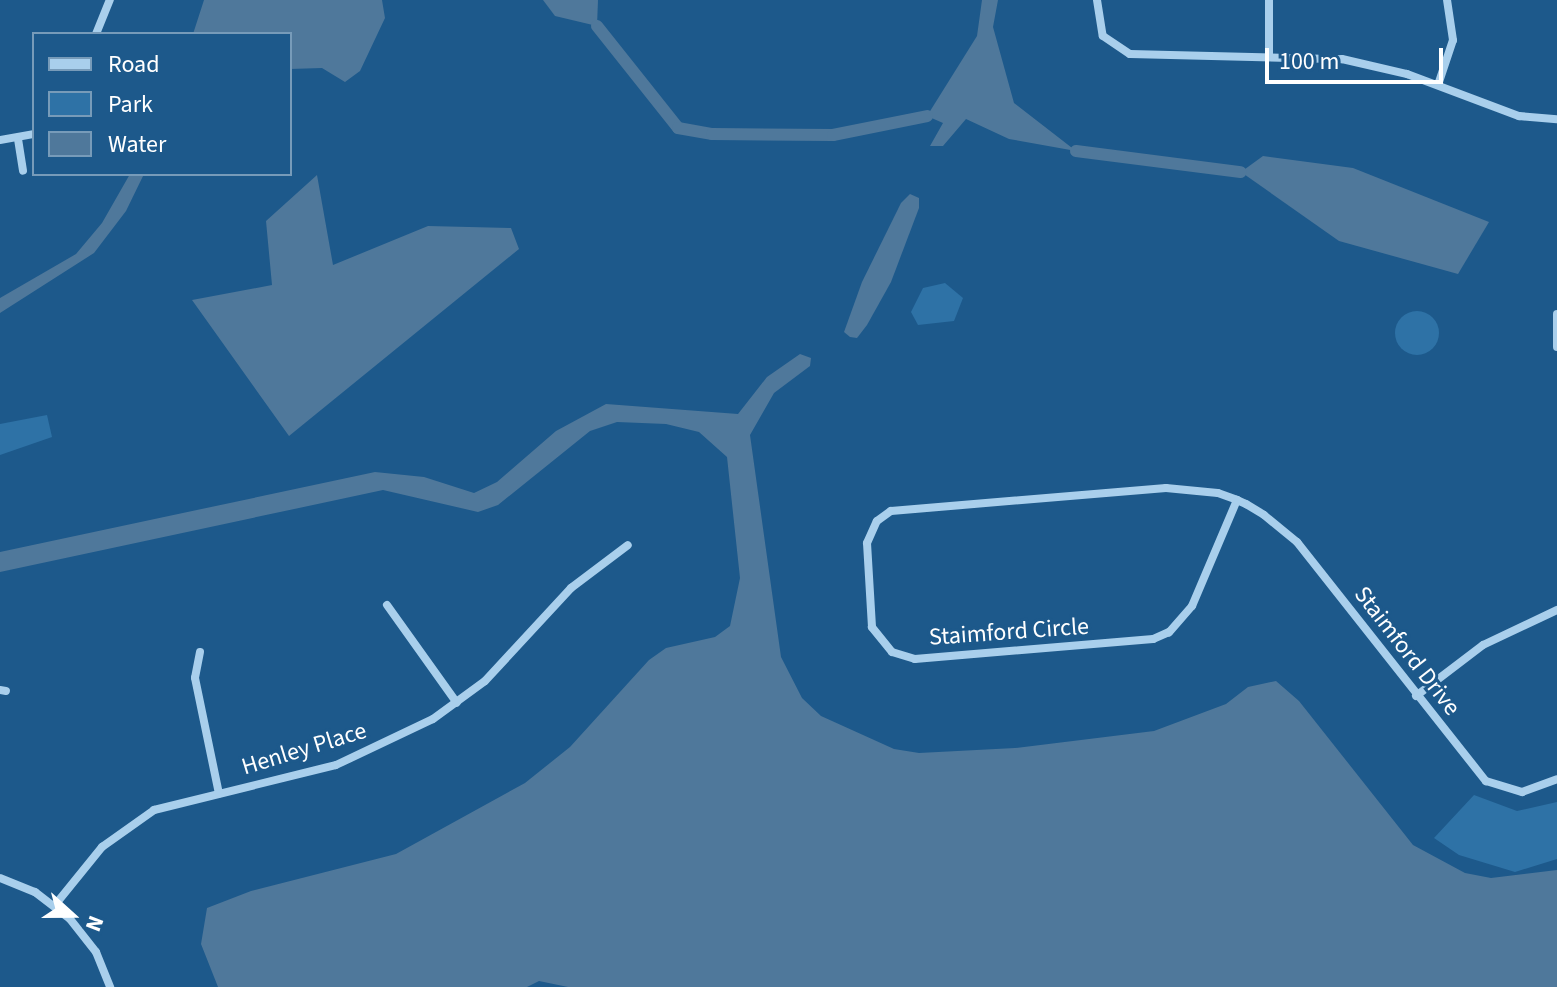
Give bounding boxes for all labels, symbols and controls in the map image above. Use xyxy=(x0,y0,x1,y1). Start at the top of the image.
legend xyxy=(32,32,292,176)
scale bar xyxy=(1269,32,1447,82)
text: 100 m xyxy=(1279,44,1339,79)
text: Road xyxy=(108,47,160,82)
text: Park xyxy=(108,87,153,122)
text: Water xyxy=(108,127,166,162)
street label: Staimford Drive xyxy=(1348,581,1466,721)
street label: Staimford Circle xyxy=(928,612,1090,652)
street label: Henley Place xyxy=(238,716,370,782)
north arrow xyxy=(32,875,112,955)
text: N xyxy=(77,911,112,936)

